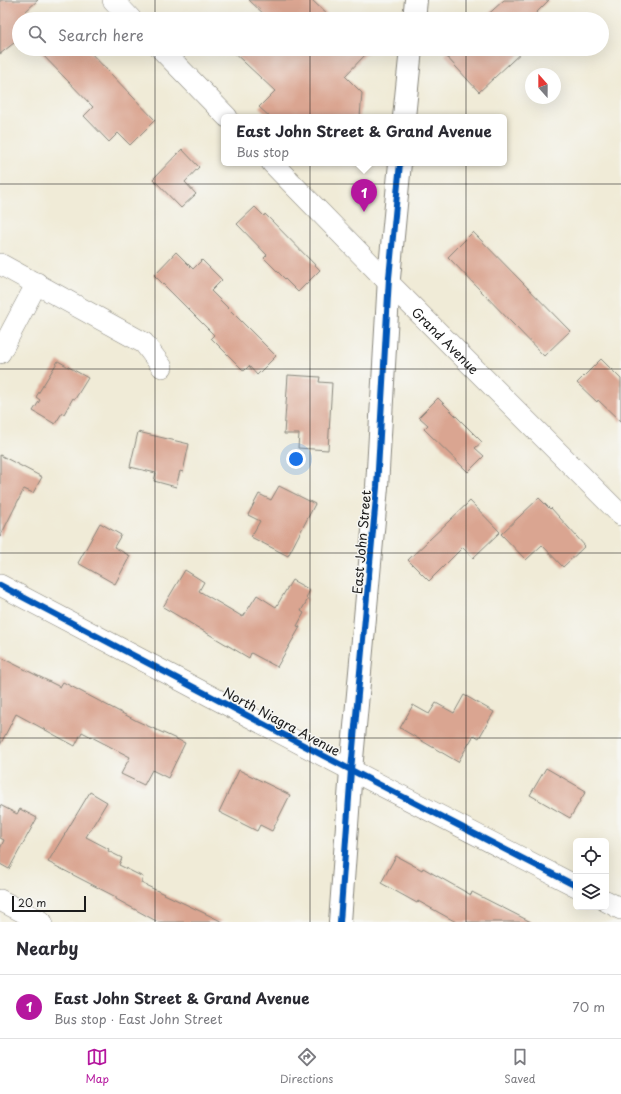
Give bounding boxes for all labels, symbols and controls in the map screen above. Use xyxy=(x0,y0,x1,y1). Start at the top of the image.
search box xyxy=(12,12,609,56)
icon: search xyxy=(26,23,48,45)
text: Search here xyxy=(58,23,144,46)
north arrow xyxy=(525,68,561,104)
popup xyxy=(221,114,507,166)
text: East John Street & Grand Avenue xyxy=(236,119,492,142)
text: Bus stop xyxy=(236,142,289,161)
pin: 1 xyxy=(351,179,377,212)
street label: Grand Avenue xyxy=(408,302,484,378)
your location xyxy=(286,449,306,469)
street label: East John Street xyxy=(347,489,375,595)
street label: North Niagra Avenue xyxy=(220,682,344,760)
map controls xyxy=(573,838,609,910)
button: locate xyxy=(573,838,609,874)
button: layers xyxy=(573,874,609,910)
scale bar xyxy=(12,894,86,913)
text: 20 m xyxy=(18,894,46,911)
text: Nearby xyxy=(16,935,78,961)
text: East John Street & Grand Avenue xyxy=(54,986,309,1009)
text: 1 xyxy=(26,997,32,1016)
text: 70 m xyxy=(572,997,605,1016)
text: Bus stop · East John Street xyxy=(54,1009,223,1028)
tab: Map xyxy=(85,1046,109,1087)
tab: Directions xyxy=(280,1046,333,1087)
tab: Saved xyxy=(504,1046,536,1087)

